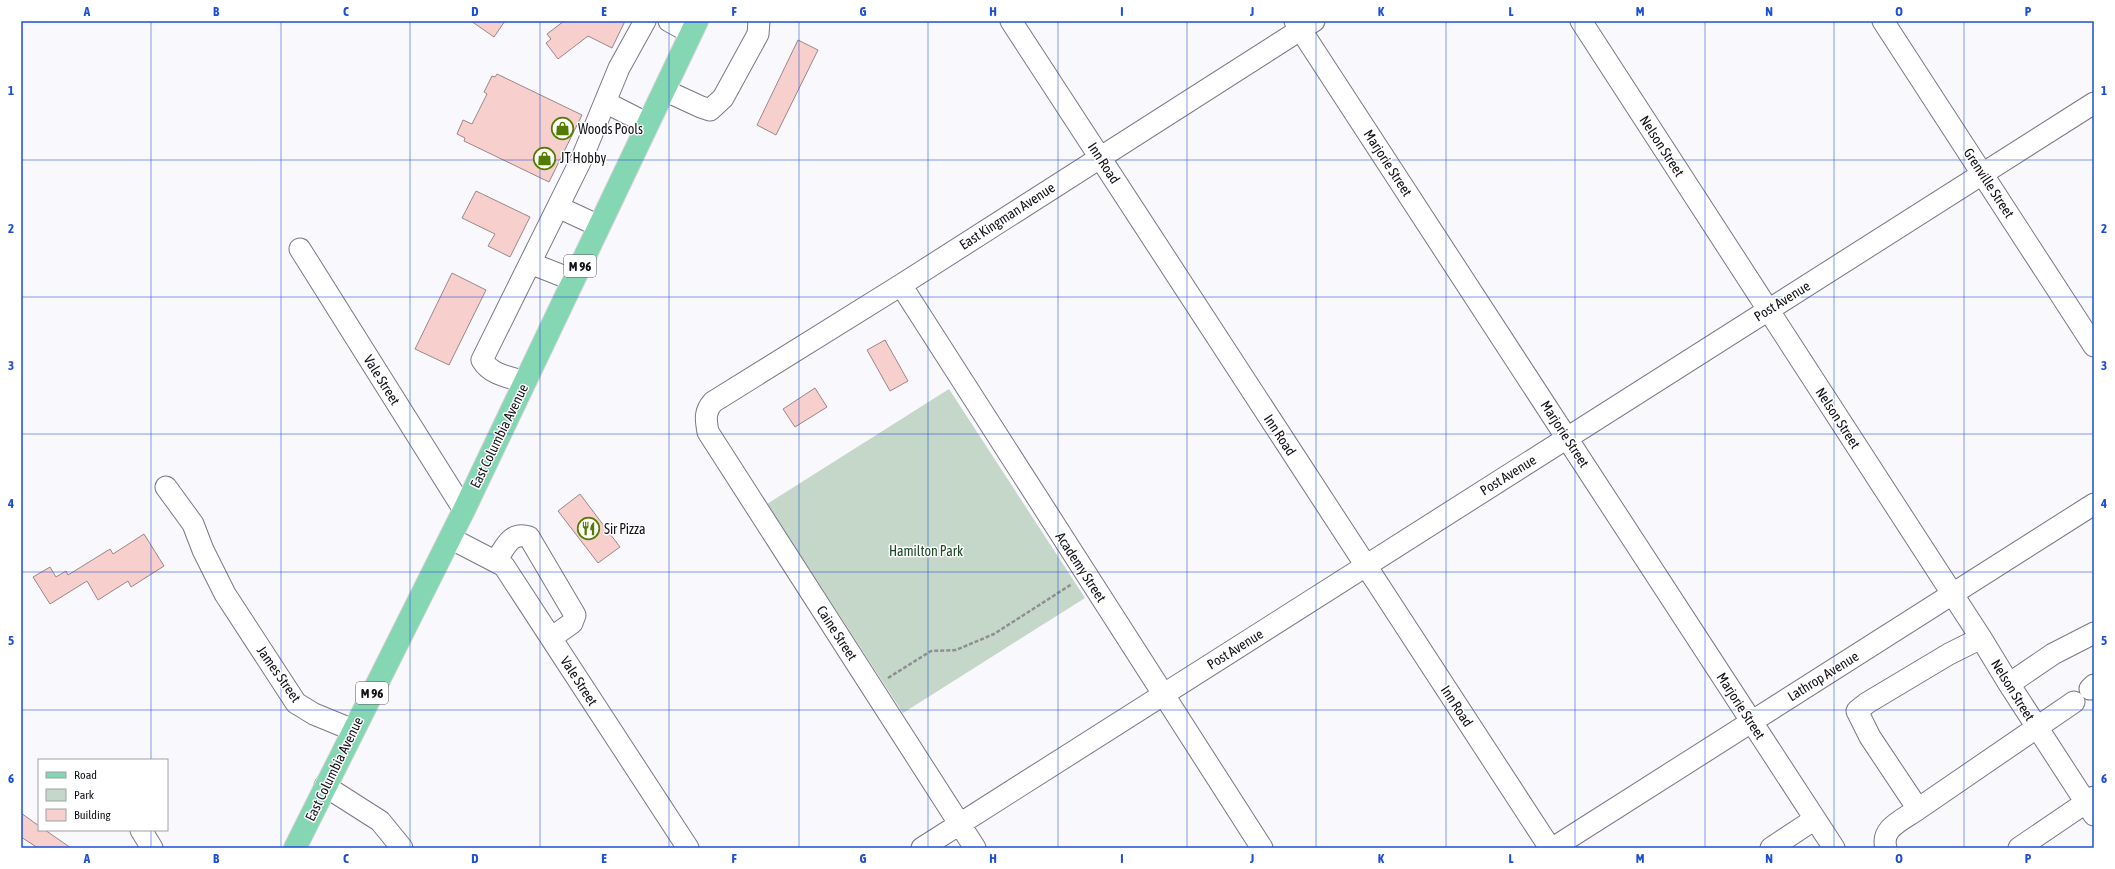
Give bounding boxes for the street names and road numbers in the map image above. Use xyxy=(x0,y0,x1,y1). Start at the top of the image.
street label: Nelson Street xyxy=(1636,113,1688,179)
street label: Marjorie Street xyxy=(1361,127,1415,199)
street label: Inn Road xyxy=(1085,139,1123,187)
street label: Grenville Street xyxy=(1961,145,2017,221)
street label: East Kingman Avenue xyxy=(956,179,1058,253)
road number: M 96 xyxy=(564,255,596,277)
street label: Post Avenue xyxy=(1751,278,1813,324)
street label: Vale Street xyxy=(361,352,403,408)
street label: East Columbia Avenue xyxy=(467,381,531,491)
street label: Nelson Street xyxy=(1812,385,1864,451)
street label: Marjorie Street xyxy=(1538,398,1592,470)
street label: Inn Road xyxy=(1261,411,1299,459)
street label: Post Avenue xyxy=(1477,452,1539,498)
street label: Academy Street xyxy=(1052,529,1110,605)
street label: Caine Street xyxy=(813,603,861,663)
street label: Post Avenue xyxy=(1204,626,1266,672)
street label: James Street xyxy=(254,643,304,705)
street label: Lathrop Avenue xyxy=(1785,648,1861,704)
street label: Vale Street xyxy=(557,653,601,709)
street label: Nelson Street xyxy=(1988,656,2038,724)
street label: Marjorie Street xyxy=(1714,670,1768,742)
road number: M 96 xyxy=(356,682,388,704)
street label: Inn Road xyxy=(1438,682,1476,730)
street label: East Columbia Avenue xyxy=(302,714,366,824)

